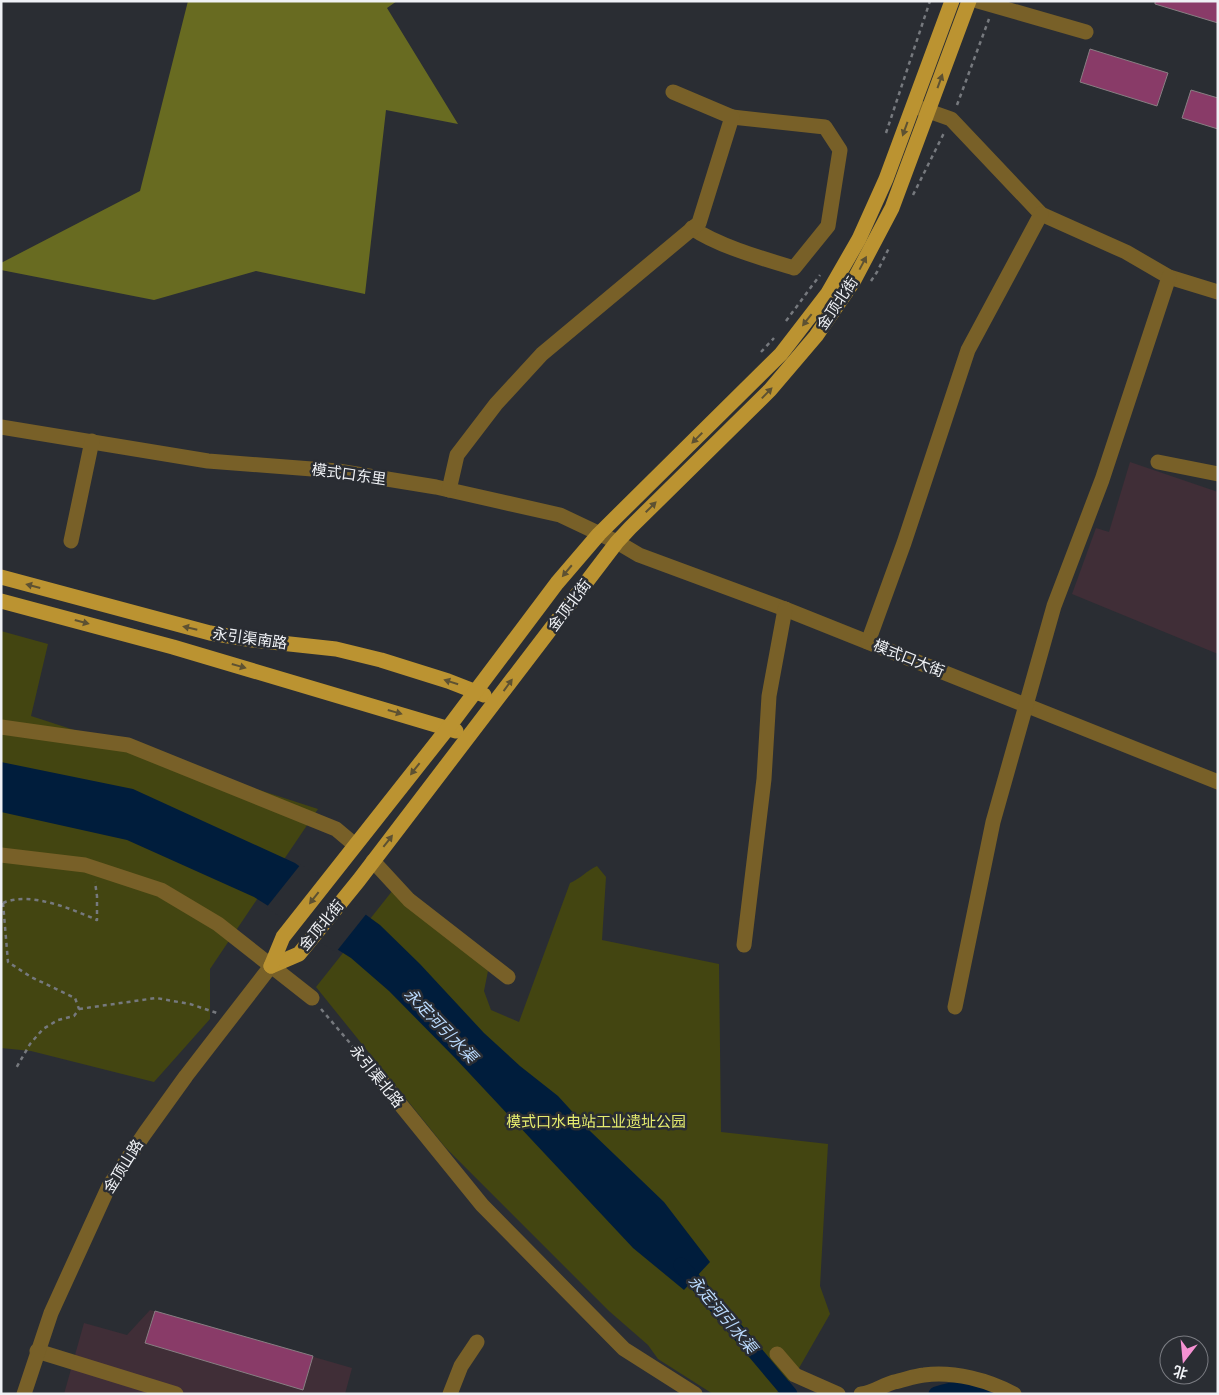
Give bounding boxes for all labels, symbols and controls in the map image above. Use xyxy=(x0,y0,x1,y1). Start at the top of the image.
one-way arrow xyxy=(936,73,944,88)
one-way arrow xyxy=(901,122,909,137)
one-way arrow xyxy=(859,255,867,270)
street label: 金顶北街 xyxy=(812,273,862,333)
one-way arrow xyxy=(802,313,813,326)
one-way arrow xyxy=(761,387,773,399)
one-way arrow xyxy=(691,432,703,444)
street label: 模式口东里 xyxy=(311,459,387,489)
one-way arrow xyxy=(645,501,657,513)
one-way arrow xyxy=(562,564,573,577)
street label: 金顶北街 xyxy=(543,575,595,635)
one-way arrow xyxy=(26,582,41,590)
one-way arrow xyxy=(75,619,90,627)
street label: 永引渠南路 xyxy=(212,623,288,653)
one-way arrow xyxy=(182,624,198,632)
street label: 模式口大街 xyxy=(871,635,947,681)
one-way arrow xyxy=(231,663,246,671)
one-way arrow xyxy=(444,678,459,686)
one-way arrow xyxy=(503,678,513,691)
one-way arrow xyxy=(387,709,402,717)
one-way arrow xyxy=(409,762,420,775)
one-way arrow xyxy=(383,834,393,848)
one-way arrow xyxy=(309,891,320,904)
street label: 金顶北街 xyxy=(294,896,348,954)
water label: 永定河引水渠 xyxy=(400,984,483,1068)
street label: 永引渠北路 xyxy=(346,1041,408,1111)
park label: 模式口水电站工业遗址公园 xyxy=(506,1112,686,1131)
street label: 金顶山路 xyxy=(99,1136,147,1196)
water label: 永定河引水渠 xyxy=(684,1271,763,1359)
north arrow xyxy=(1159,1335,1209,1385)
text: 北 xyxy=(1171,1362,1190,1383)

